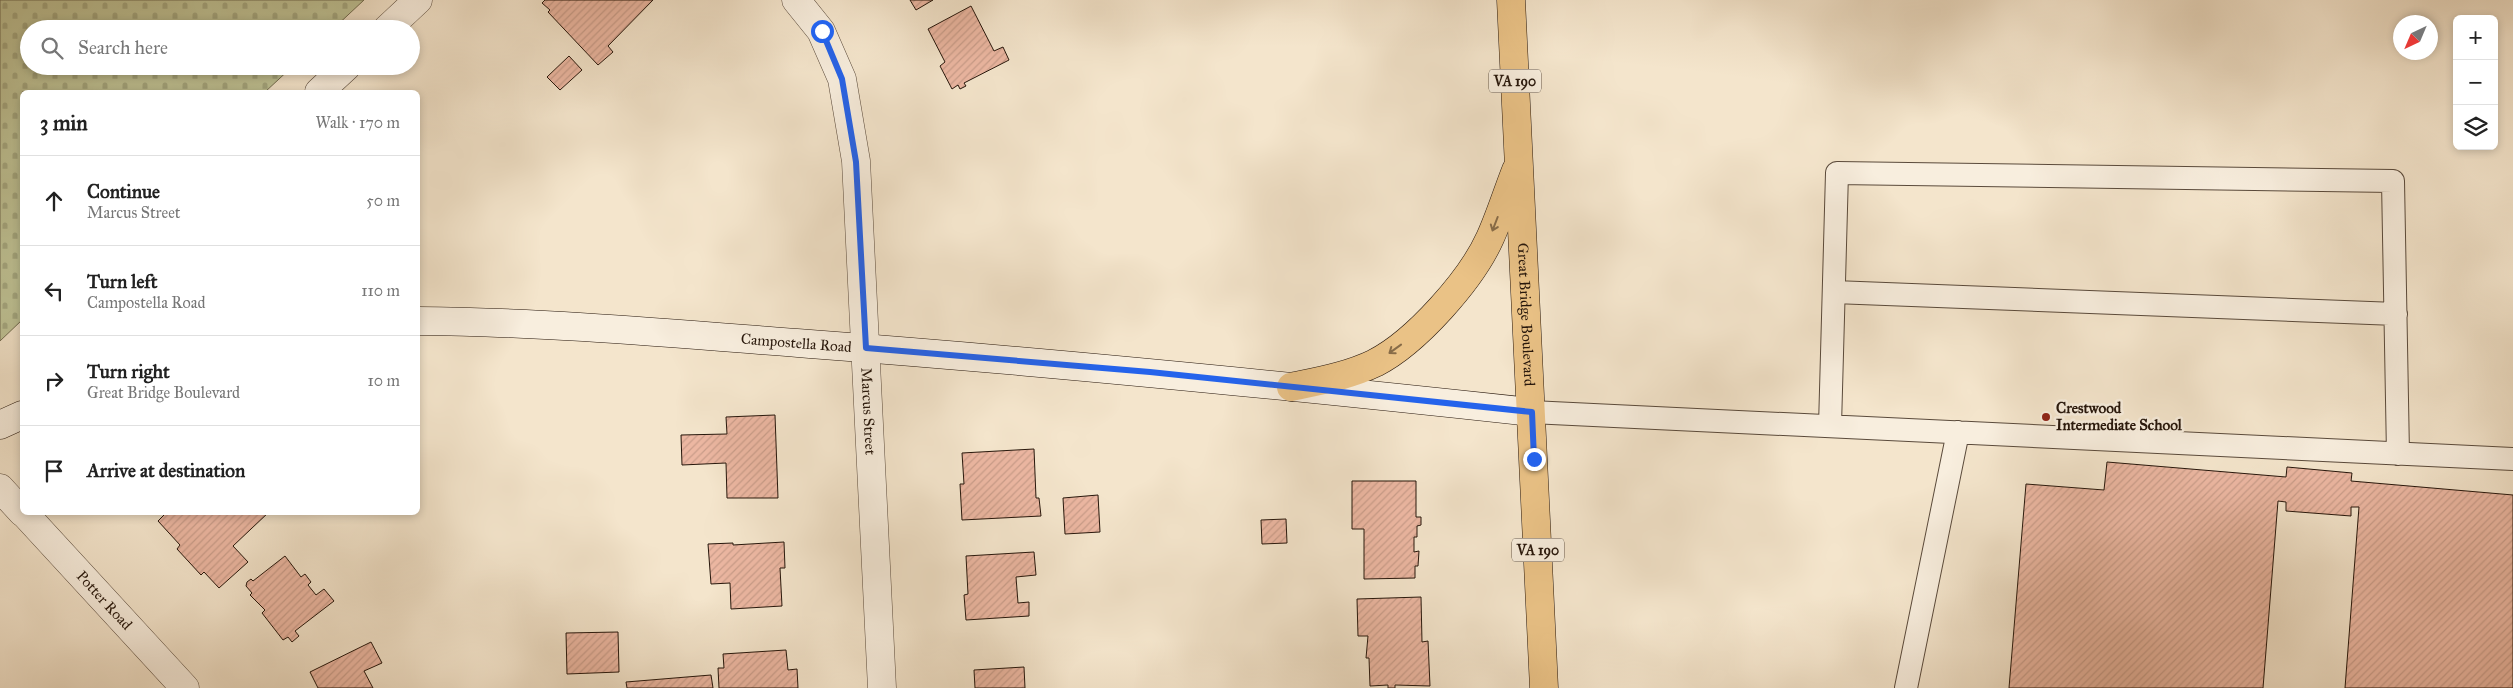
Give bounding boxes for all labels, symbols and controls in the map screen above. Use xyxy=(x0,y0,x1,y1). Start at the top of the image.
north arrow xyxy=(2393,15,2438,60)
map controls xyxy=(2453,15,2498,150)
button: + xyxy=(2453,15,2498,60)
search box xyxy=(20,20,420,75)
route start xyxy=(811,20,834,43)
icon: search xyxy=(38,34,66,62)
text: Search here xyxy=(78,36,168,59)
button: − xyxy=(2453,60,2498,105)
road number: VA 190 xyxy=(1489,70,1541,92)
button: layers xyxy=(2453,105,2498,150)
text: 3 min xyxy=(40,110,88,136)
text: Walk · 170 m xyxy=(316,113,400,132)
text: Continue xyxy=(87,180,160,203)
icon: ahead xyxy=(40,187,68,215)
text: 50 m xyxy=(366,191,400,210)
text: Marcus Street xyxy=(87,203,180,222)
one-way arrow xyxy=(1490,216,1499,231)
street label: Great Bridge Boulevard xyxy=(1514,242,1539,387)
text: Turn left xyxy=(87,270,157,293)
icon: left xyxy=(40,277,68,305)
text: 110 m xyxy=(361,281,400,300)
text: Campostella Road xyxy=(87,293,205,312)
street label: Campostella Road xyxy=(740,330,853,356)
one-way arrow xyxy=(1389,343,1402,354)
text: Turn right xyxy=(87,360,170,383)
icon: right xyxy=(40,367,68,395)
street label: Marcus Street xyxy=(857,367,880,456)
text: 10 m xyxy=(368,371,400,390)
text: Great Bridge Boulevard xyxy=(87,383,240,402)
place label: Crestwood Intermediate School xyxy=(2056,399,2183,434)
marker: Crestwood Intermediate School xyxy=(2040,411,2052,423)
route end xyxy=(1523,448,1546,471)
icon: arrive xyxy=(40,457,68,485)
text: Arrive at destination xyxy=(87,459,245,482)
road number: VA 190 xyxy=(1512,538,1564,562)
street label: Potter Road xyxy=(73,567,136,634)

